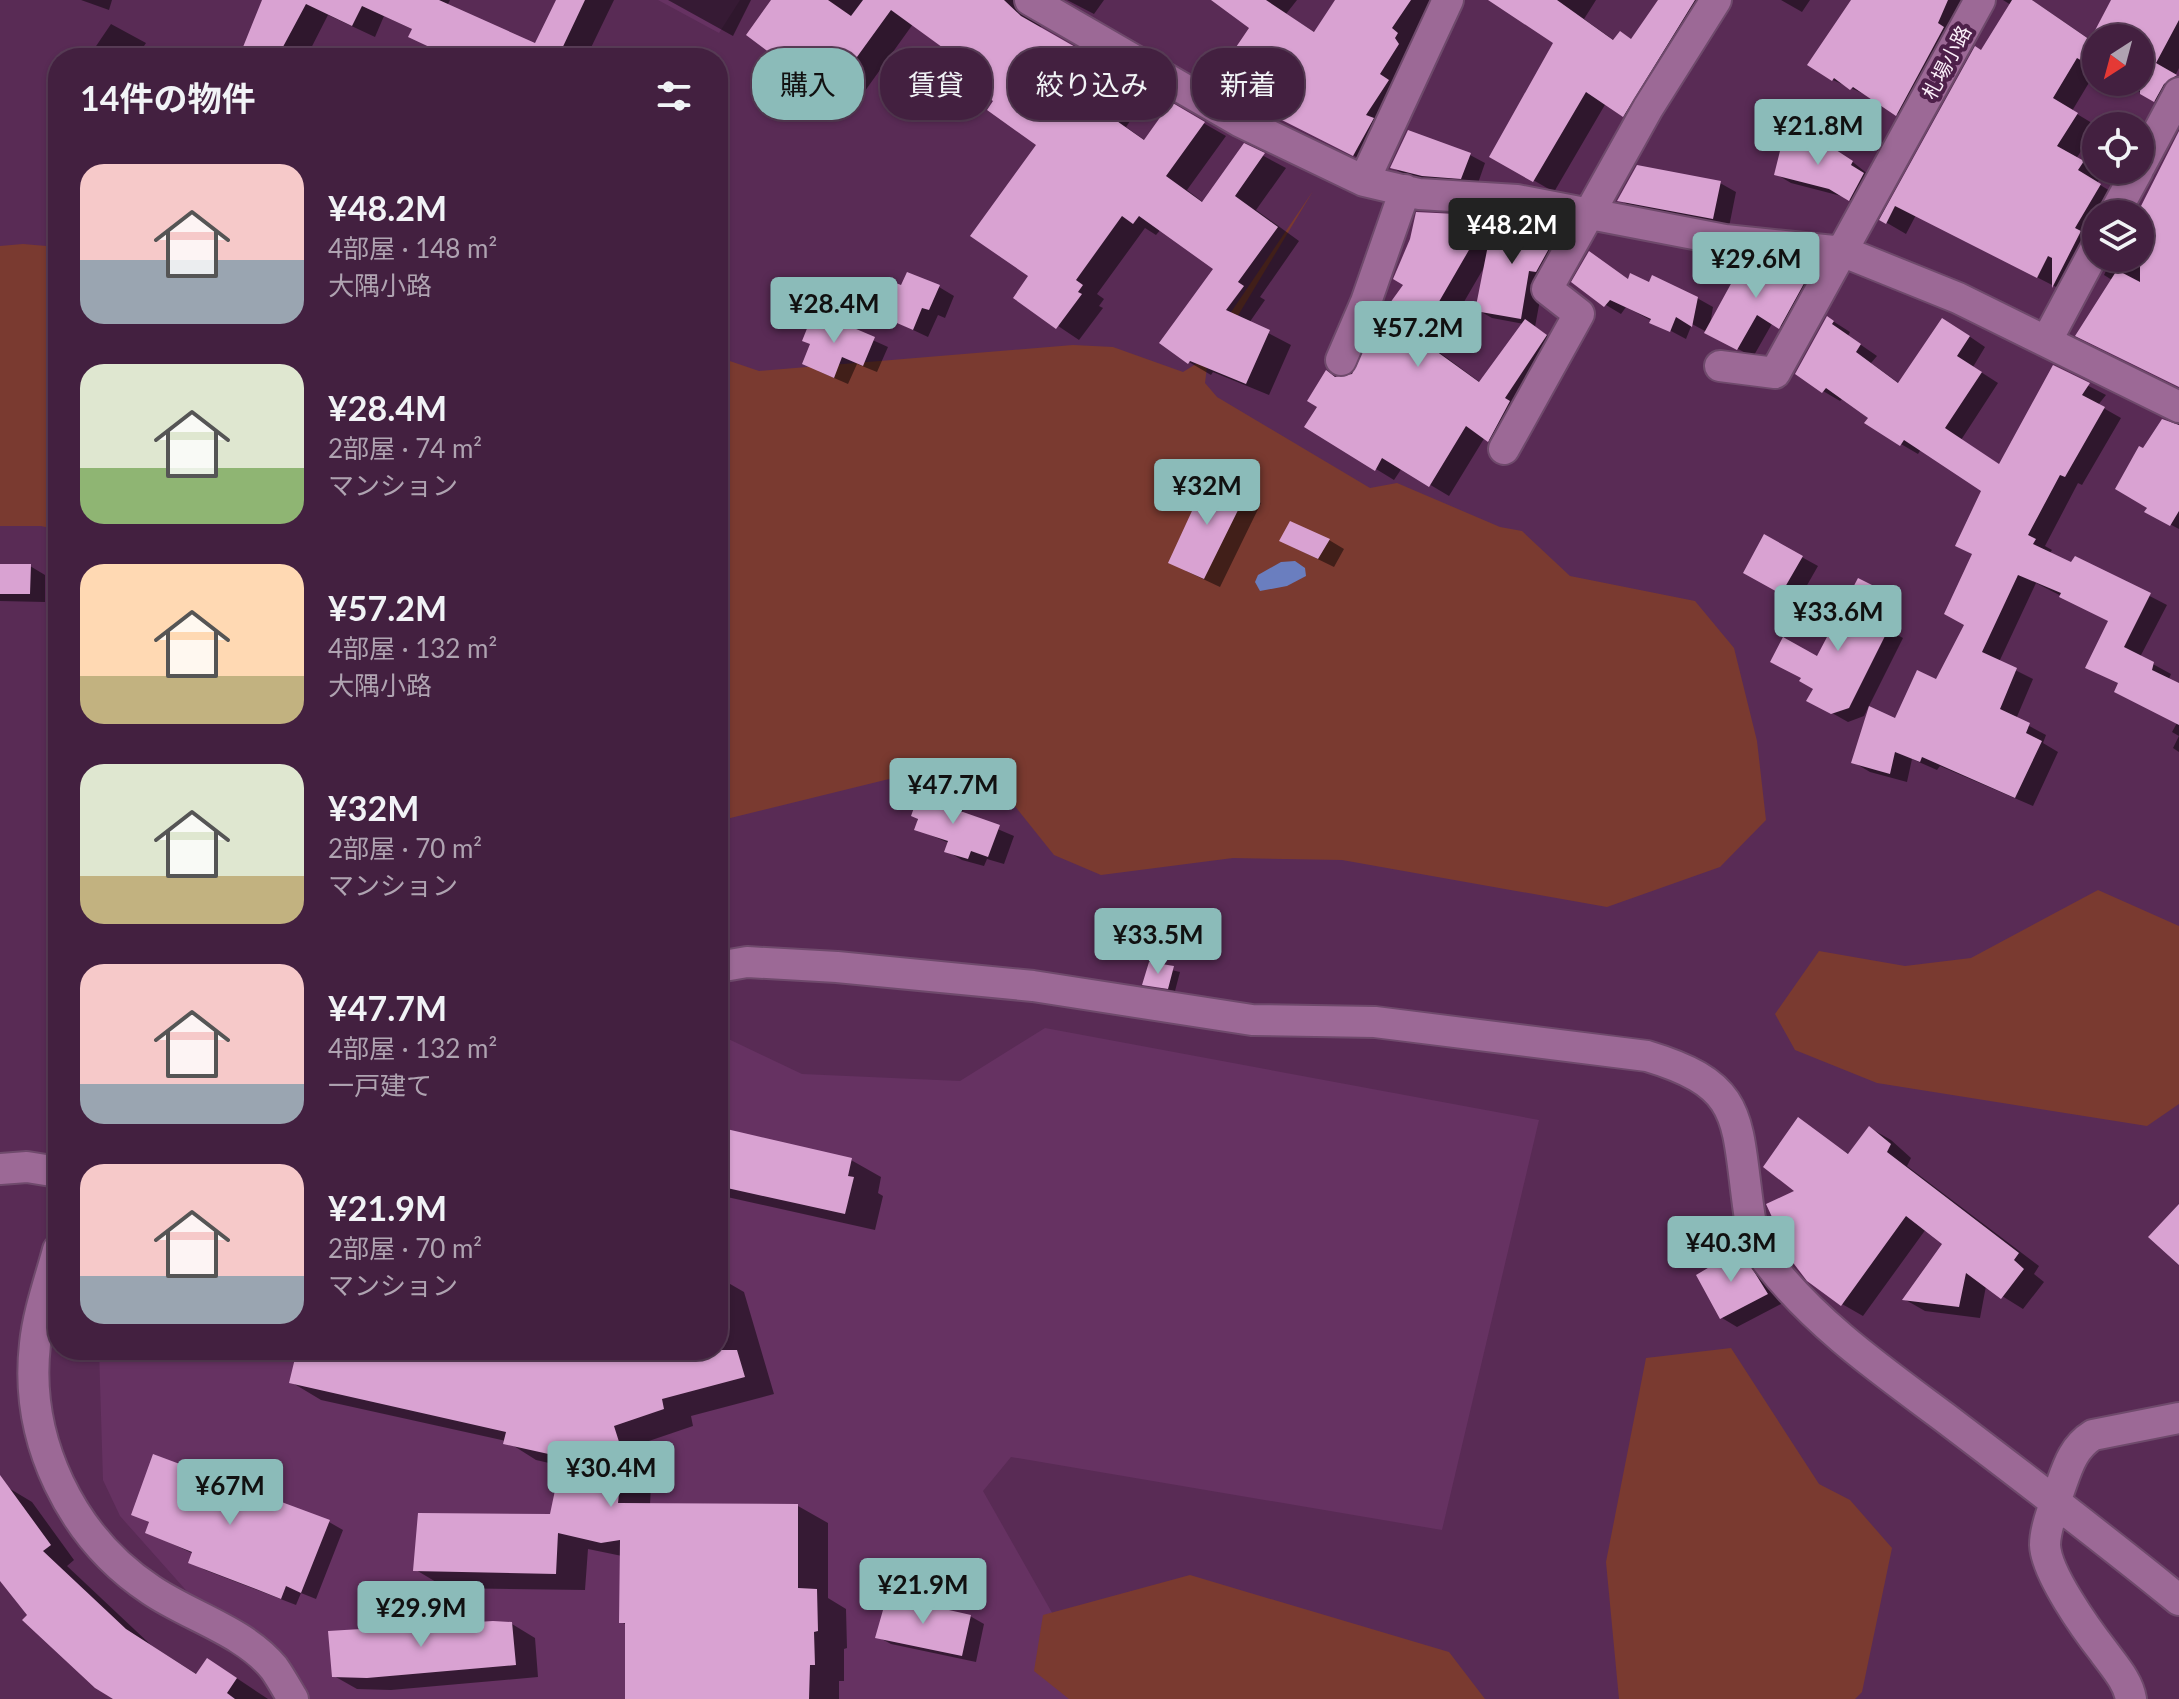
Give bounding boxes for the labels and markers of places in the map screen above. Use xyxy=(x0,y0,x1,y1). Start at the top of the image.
pin: ¥21.8M xyxy=(1753,99,1883,167)
pin: ¥48.2M xyxy=(1447,198,1577,266)
pin: ¥29.6M xyxy=(1691,232,1821,300)
pin: ¥28.4M xyxy=(769,277,899,345)
pin: ¥57.2M xyxy=(1353,301,1483,369)
pin: ¥32M xyxy=(1160,459,1254,527)
pin: ¥33.6M xyxy=(1773,585,1903,653)
pin: ¥47.7M xyxy=(888,758,1018,826)
pin: ¥33.5M xyxy=(1093,908,1223,976)
pin: ¥40.3M xyxy=(1666,1216,1796,1284)
pin: ¥30.4M xyxy=(546,1441,676,1509)
pin: ¥67M xyxy=(183,1459,277,1527)
pin: ¥21.9M xyxy=(858,1558,988,1626)
pin: ¥29.9M xyxy=(356,1581,486,1649)

